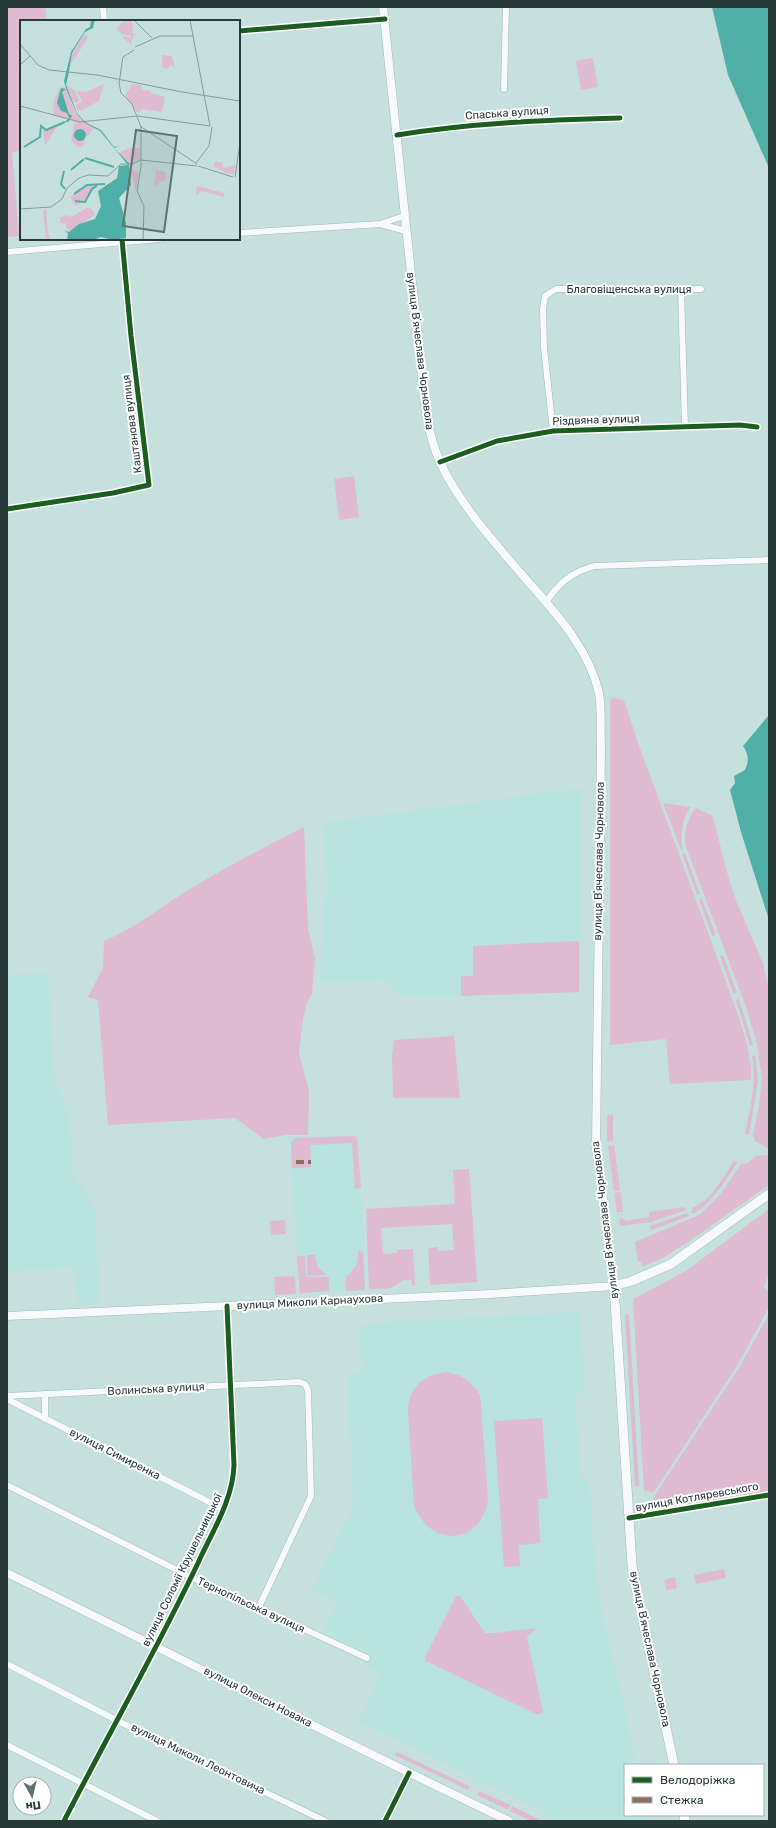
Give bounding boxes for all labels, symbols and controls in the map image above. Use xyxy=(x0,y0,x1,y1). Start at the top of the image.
inset map xyxy=(20,20,240,240)
street label: Спаська вулиця xyxy=(465,104,549,122)
street label: вулиця Вʼячеслава Чорновола xyxy=(404,271,436,431)
street label: Благовіщенська вулиця xyxy=(566,283,692,296)
street label: Каштанова вулиця xyxy=(120,374,144,474)
street label: Різдвяна вулиця xyxy=(552,412,640,428)
street label: вулиця Вʼячеслава Чорновола xyxy=(591,782,607,940)
street label: вулиця Вʼячеслава Чорновола xyxy=(589,1140,621,1300)
street label: вулиця Миколи Карнаухова xyxy=(237,1292,383,1312)
street label: Волинська вулиця xyxy=(107,1380,205,1398)
street label: вулиця Симиренка xyxy=(67,1425,163,1483)
street label: вулиця Котляревського xyxy=(634,1480,760,1514)
street label: вулиця Соломії Крушельницької xyxy=(139,1491,225,1649)
street label: вулиця Вʼячеслава Чорновола xyxy=(627,1570,673,1728)
street label: Тернопільська вулиця xyxy=(195,1574,307,1636)
street label: вулиця Олекси Новака xyxy=(202,1664,314,1730)
street label: вулиця Миколи Леонтовича xyxy=(129,1721,267,1797)
legend xyxy=(624,1764,764,1816)
text: Велодоріжка xyxy=(660,1773,735,1787)
north arrow xyxy=(12,1776,52,1816)
text: Стежка xyxy=(660,1793,704,1807)
text: Пн xyxy=(25,1798,42,1813)

